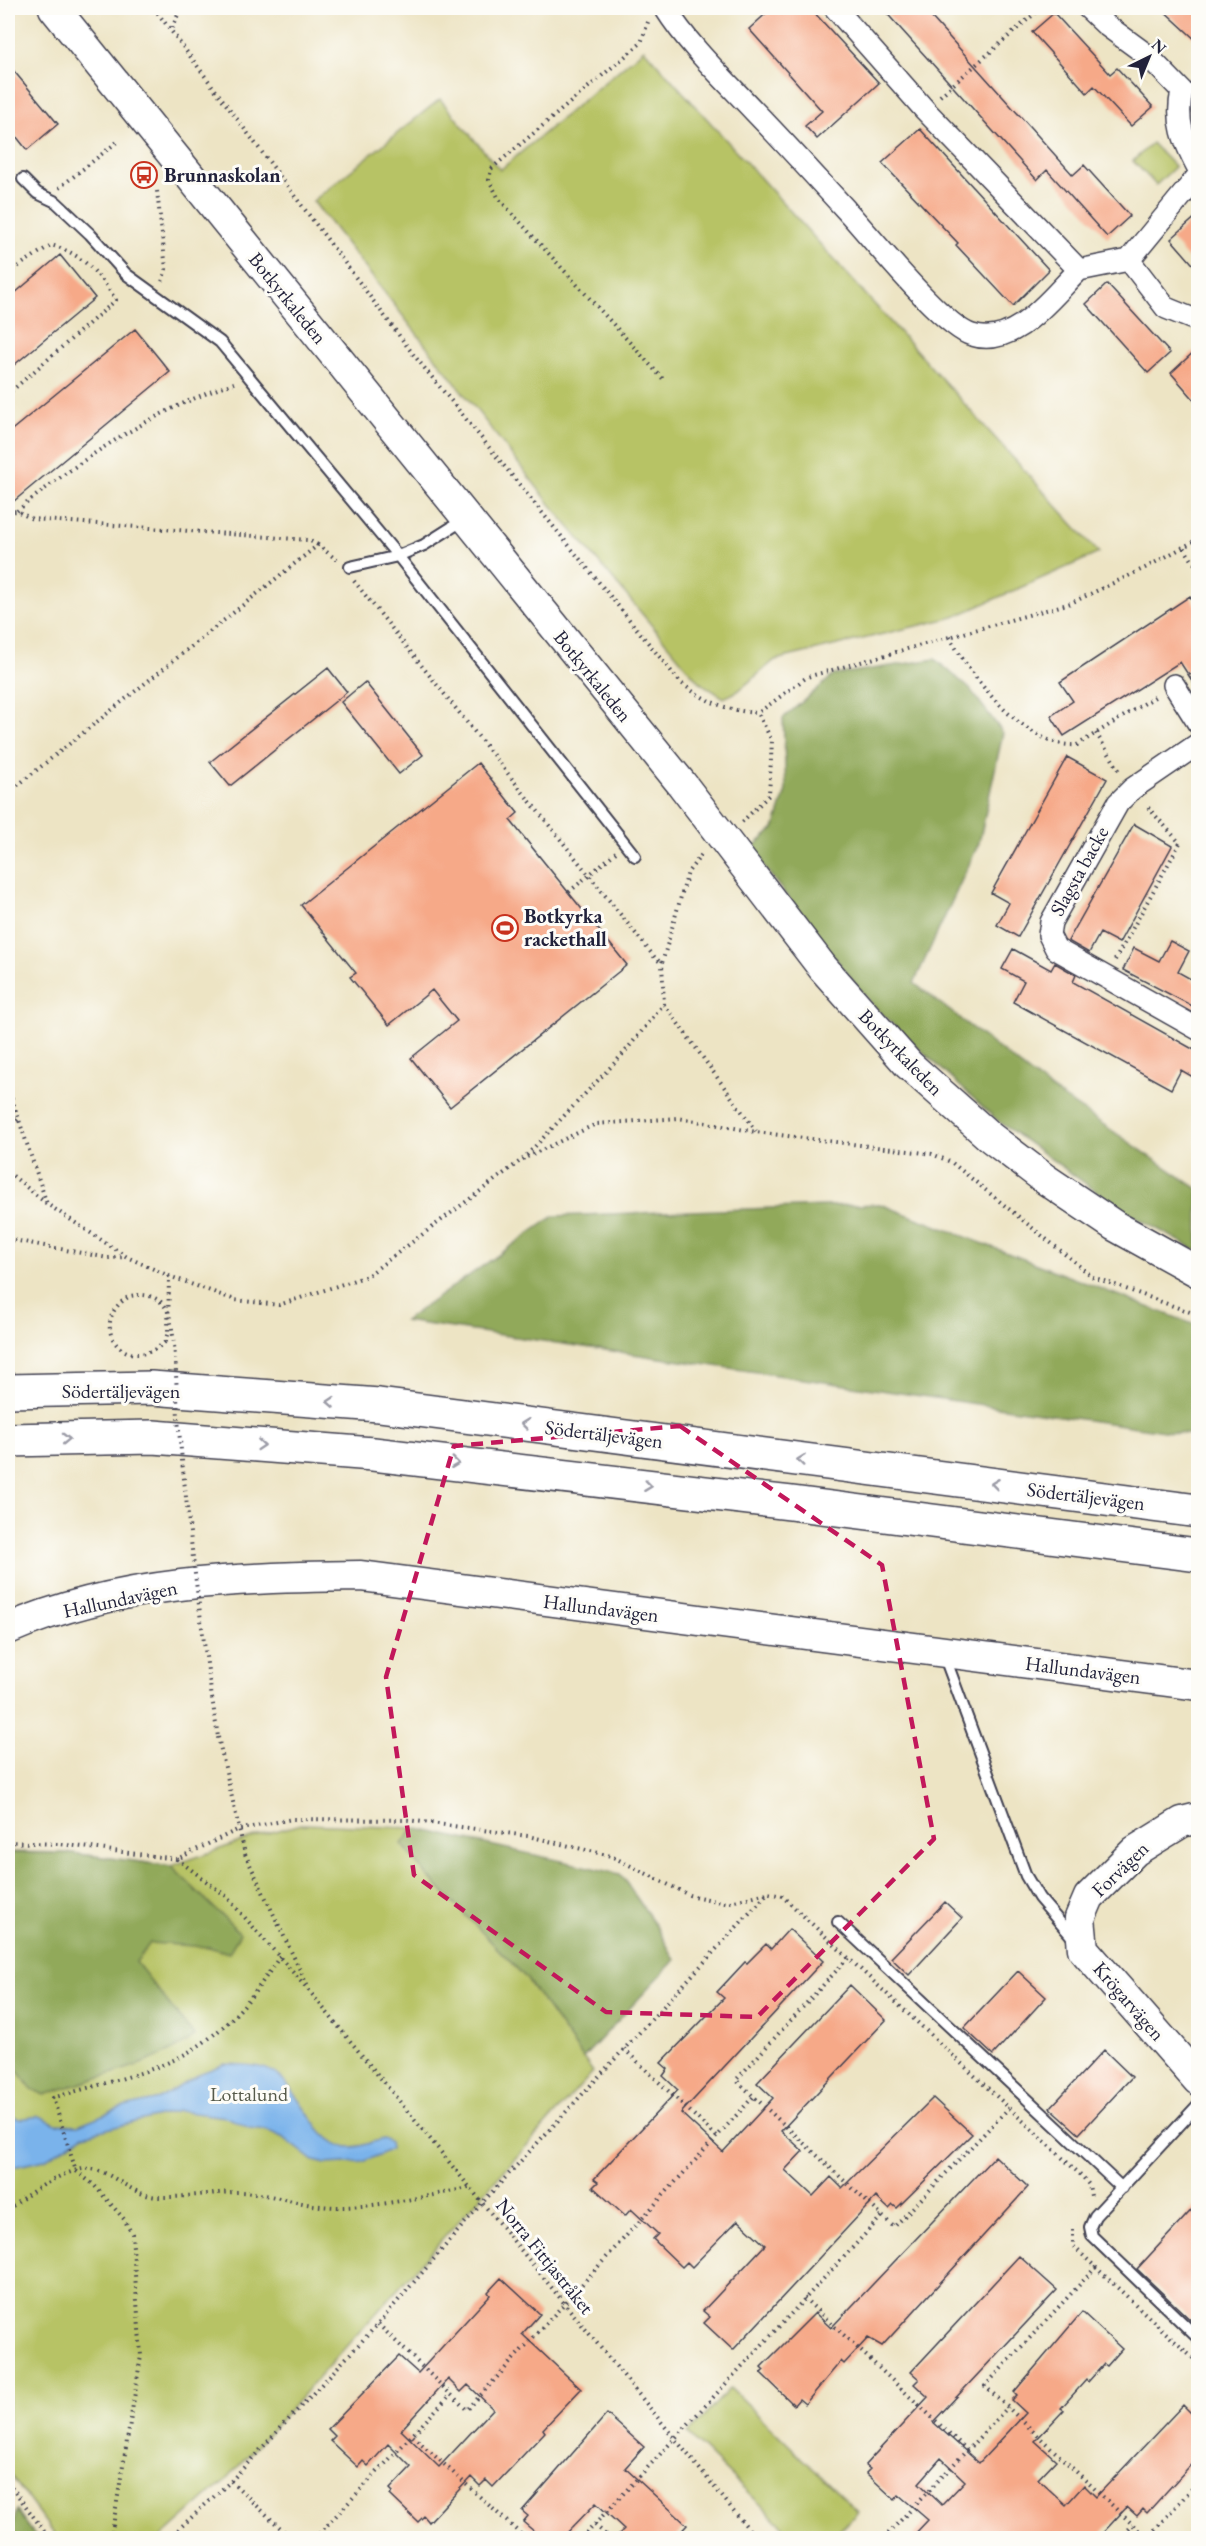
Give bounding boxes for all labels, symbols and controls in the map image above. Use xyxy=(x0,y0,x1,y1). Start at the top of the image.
north arrow xyxy=(1119,27,1179,87)
text: N xyxy=(1147,34,1171,59)
bus stop icon: Brunnaskolan xyxy=(129,160,159,190)
place label: Brunnaskolan xyxy=(164,162,280,188)
street label: Botkyrkaleden xyxy=(243,247,333,350)
street label: Botkyrkaleden xyxy=(548,625,638,728)
street label: Slagsta backe xyxy=(1044,821,1114,920)
place label: Botkyrka rackethall xyxy=(524,903,607,952)
sports icon: Botkyrka rackethall xyxy=(490,913,520,943)
street label: Botkyrkaleden xyxy=(853,1003,949,1101)
street label: Södertäljevägen xyxy=(62,1378,181,1404)
one-way arrow xyxy=(326,1396,335,1409)
street label: Södertäljevägen xyxy=(544,1414,665,1454)
one-way arrow xyxy=(520,1418,529,1431)
one-way arrow xyxy=(61,1433,70,1445)
one-way arrow xyxy=(256,1438,265,1451)
one-way arrow xyxy=(797,1454,806,1466)
one-way arrow xyxy=(450,1456,459,1469)
street label: Södertäljevägen xyxy=(1026,1476,1147,1516)
one-way arrow xyxy=(644,1479,653,1492)
one-way arrow xyxy=(990,1479,999,1491)
street label: Hallundavägen xyxy=(61,1574,180,1624)
street label: Hallundavägen xyxy=(542,1588,661,1628)
street label: Hallundavägen xyxy=(1024,1650,1143,1690)
street label: Forvägen xyxy=(1086,1835,1154,1903)
street label: Krögarvägen xyxy=(1087,1956,1171,2046)
park label: Lottalund xyxy=(210,2081,289,2107)
street label: Norra Fittjastråket xyxy=(490,2193,600,2320)

